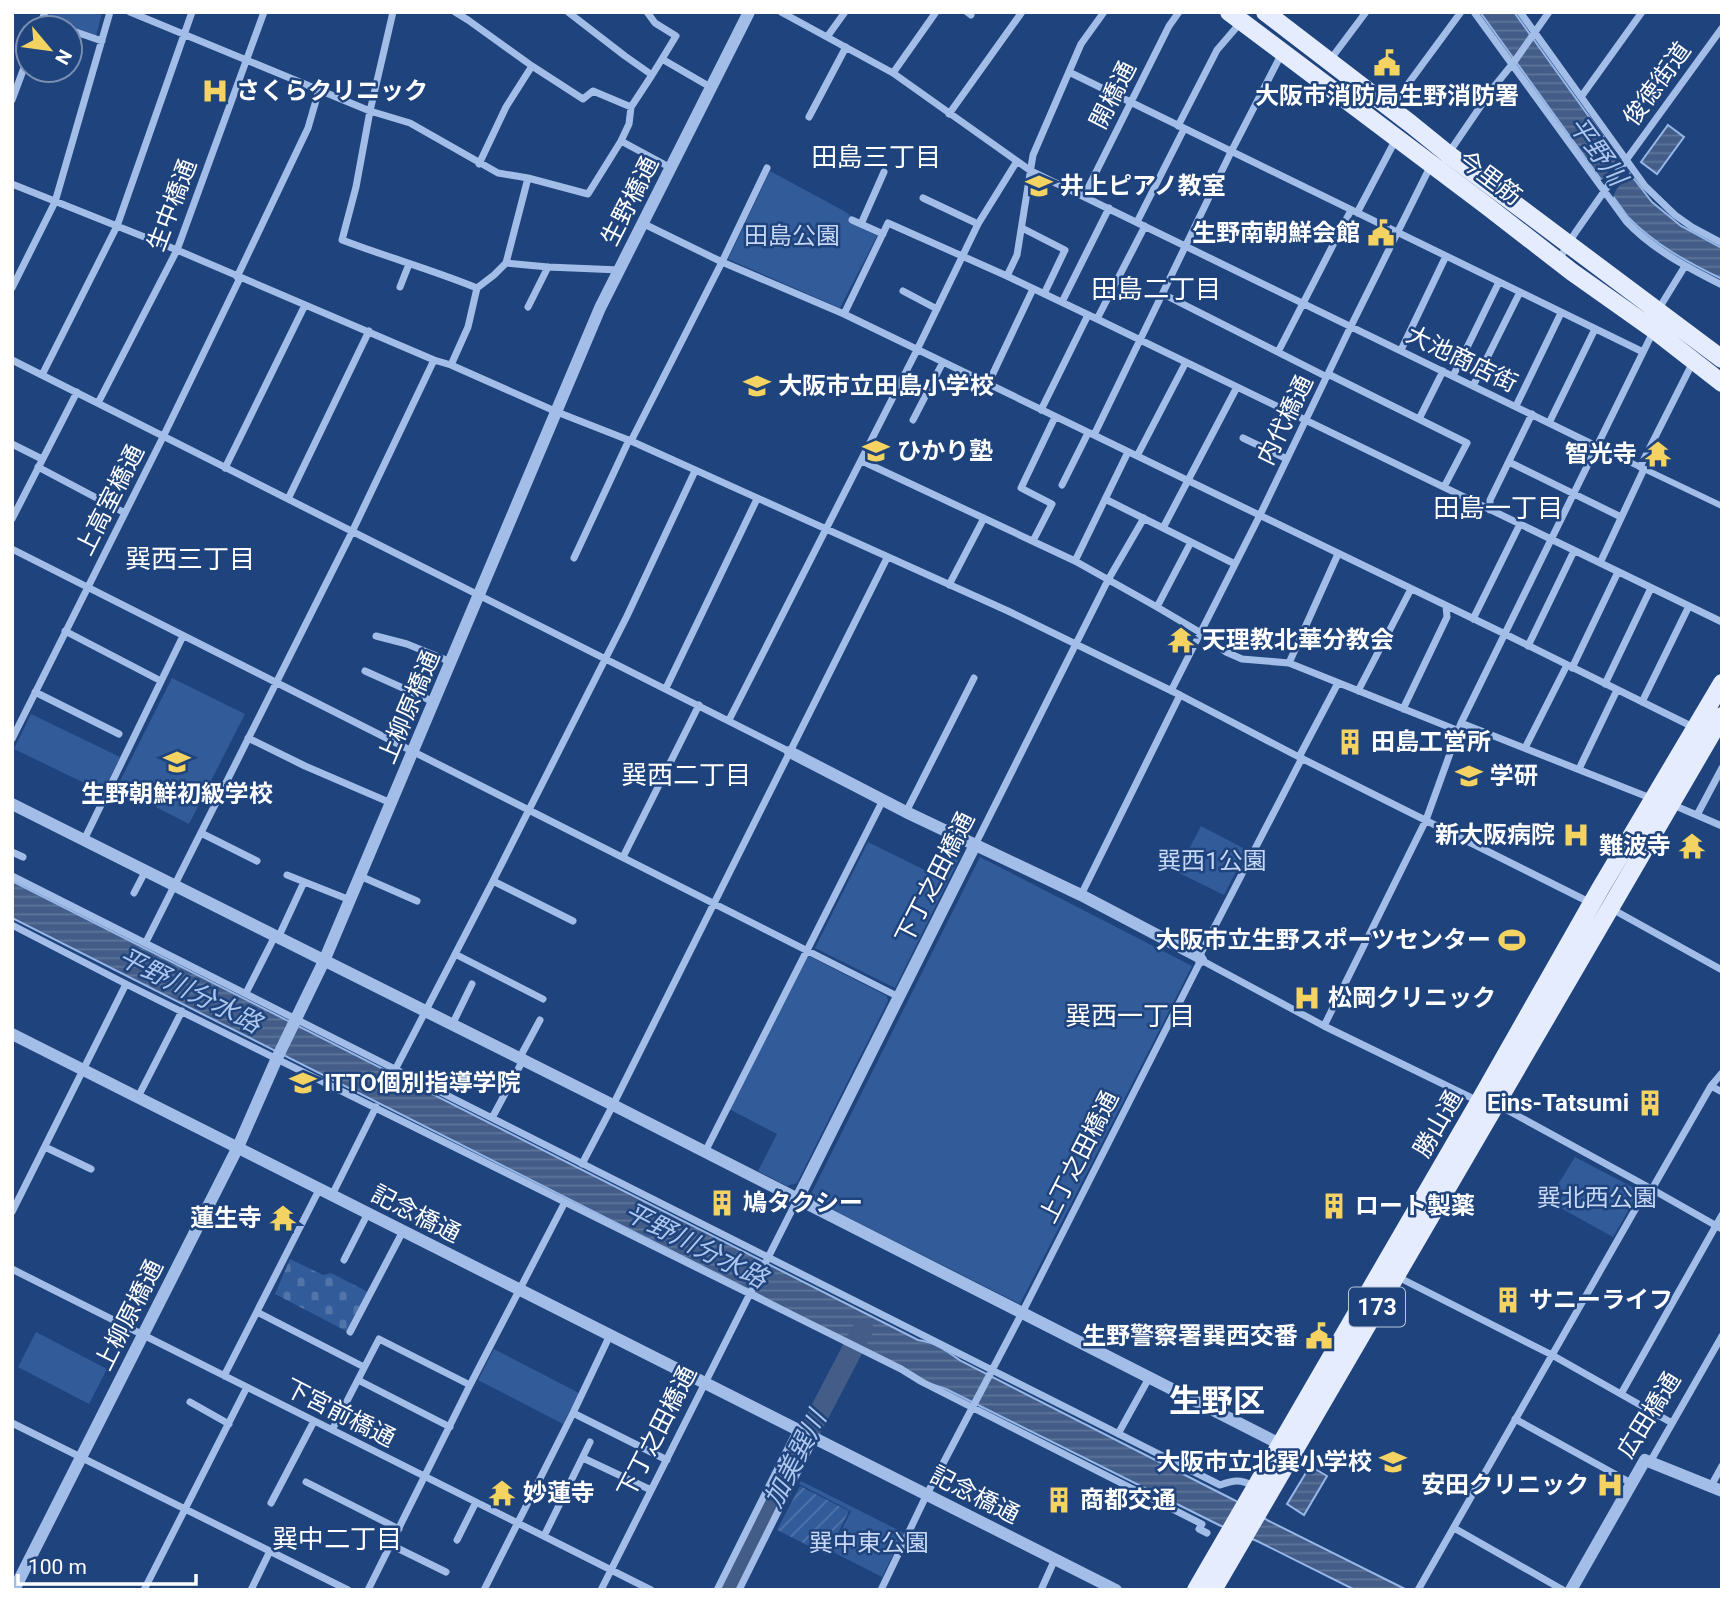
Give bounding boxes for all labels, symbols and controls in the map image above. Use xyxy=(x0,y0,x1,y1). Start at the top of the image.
north arrow xyxy=(14,14,84,84)
street label: 俊徳街道 xyxy=(1617,37,1697,131)
text: N xyxy=(50,46,77,68)
public building icon: 大阪市消防局生野消防署 xyxy=(1372,48,1402,78)
street label: 開橋通 xyxy=(1084,57,1142,133)
hospital icon: さくらクリニック xyxy=(200,76,230,106)
place label: さくらクリニック xyxy=(236,77,428,105)
place label: 大阪市消防局生野消防署 xyxy=(1255,82,1519,110)
water label: 平野川 xyxy=(1563,111,1635,194)
district label: 田島三丁目 xyxy=(811,142,941,172)
street label: 今里筋 xyxy=(1453,145,1527,211)
street label: 生野橋通 xyxy=(596,152,664,250)
street label: 生中橋通 xyxy=(142,155,202,255)
school or university icon: 井上ピアノ教室 xyxy=(1024,171,1054,201)
place label: 井上ピアノ教室 xyxy=(1060,172,1226,200)
public building icon: 生野南朝鮮会館 xyxy=(1366,218,1396,248)
place label: 生野南朝鮮会館 xyxy=(1192,219,1360,247)
park label: 田島公園 xyxy=(744,222,840,250)
district label: 田島二丁目 xyxy=(1091,274,1221,304)
street label: 大池商店街 xyxy=(1402,320,1522,398)
school or university icon: 大阪市立田島小学校 xyxy=(742,371,772,401)
street label: 内代橋通 xyxy=(1251,371,1319,469)
place label: 大阪市立田島小学校 xyxy=(778,372,994,400)
school or university icon: ひかり塾 xyxy=(861,436,891,466)
place label: ひかり塾 xyxy=(897,437,993,465)
temple icon: 智光寺 xyxy=(1643,439,1673,469)
street label: 上高室橋通 xyxy=(70,440,150,560)
place label: 智光寺 xyxy=(1565,440,1637,468)
district label: 田島一丁目 xyxy=(1433,493,1563,523)
district label: 巽西三丁目 xyxy=(125,544,255,574)
temple icon: 天理教北華分教会 xyxy=(1166,625,1196,655)
place label: 天理教北華分教会 xyxy=(1202,626,1394,654)
street label: 上柳原橋通 xyxy=(373,646,445,768)
building icon: 田島工営所 xyxy=(1335,727,1365,757)
place label: 田島工営所 xyxy=(1371,728,1491,756)
school or university icon: 生野朝鮮初級学校 xyxy=(162,747,192,777)
district label: 巽西二丁目 xyxy=(621,760,751,790)
school or university icon: 学研 xyxy=(1454,761,1484,791)
place label: 学研 xyxy=(1490,762,1538,790)
place label: 生野朝鮮初級学校 xyxy=(81,780,273,808)
street label: 下丁之田橋通 xyxy=(890,807,980,949)
hospital icon: 新大阪病院 xyxy=(1561,820,1591,850)
place label: 新大阪病院 xyxy=(1435,821,1555,849)
temple icon: 難波寺 xyxy=(1677,831,1707,861)
place label: 難波寺 xyxy=(1599,832,1671,860)
park label: 巽西1公園 xyxy=(1157,847,1267,875)
sports icon: 大阪市立生野スポーツセンター xyxy=(1497,925,1527,955)
place label: 大阪市立生野スポーツセンター xyxy=(1155,926,1491,954)
water label: 平野川分水路 xyxy=(114,941,268,1040)
hospital icon: 松岡クリニック xyxy=(1292,983,1322,1013)
place label: 松岡クリニック xyxy=(1328,984,1496,1012)
district label: 巽西一丁目 xyxy=(1065,1001,1195,1031)
school or university icon: ITTO個別指導学院 xyxy=(288,1068,318,1098)
place label: ITTO個別指導学院 xyxy=(324,1069,521,1097)
street label: 上丁之田橋通 xyxy=(1034,1086,1124,1228)
street label: 勝山通 xyxy=(1408,1086,1468,1162)
building icon: Eins-Tatsumi xyxy=(1635,1088,1665,1118)
place label: Eins-Tatsumi xyxy=(1487,1089,1629,1117)
street label: 記念橋通 xyxy=(367,1180,465,1248)
park label: 巽北西公園 xyxy=(1537,1184,1657,1212)
building icon: 鳩タクシー xyxy=(707,1188,737,1218)
place label: 鳩タクシー xyxy=(743,1189,863,1217)
building icon: ロート製薬 xyxy=(1319,1191,1349,1221)
place label: ロート製薬 xyxy=(1355,1192,1475,1220)
water label: 平野川分水路 xyxy=(620,1196,774,1295)
temple icon: 蓮生寺 xyxy=(268,1203,298,1233)
place label: 蓮生寺 xyxy=(190,1204,262,1232)
street label: 上柳原橋通 xyxy=(89,1255,169,1375)
building icon: サニーライフ xyxy=(1493,1285,1523,1315)
place label: サニーライフ xyxy=(1529,1286,1673,1314)
road number: 173 xyxy=(1349,1288,1405,1326)
public building icon: 生野警察署巽西交番 xyxy=(1304,1321,1334,1351)
place label: 生野警察署巽西交番 xyxy=(1082,1322,1298,1350)
street label: 下丁之田橋通 xyxy=(612,1361,702,1503)
street label: 広田橋通 xyxy=(1612,1367,1686,1463)
street label: 下宮前橋通 xyxy=(280,1373,400,1453)
district label: 生野区 xyxy=(1169,1382,1265,1420)
water label: 加美巽川 xyxy=(758,1403,833,1512)
school or university icon: 大阪市立北巽小学校 xyxy=(1378,1447,1408,1477)
place label: 大阪市立北巽小学校 xyxy=(1156,1448,1372,1476)
street label: 記念橋通 xyxy=(926,1461,1024,1529)
hospital icon: 安田クリニック xyxy=(1595,1470,1625,1500)
place label: 安田クリニック xyxy=(1421,1471,1589,1499)
temple icon: 妙蓮寺 xyxy=(487,1478,517,1508)
place label: 妙蓮寺 xyxy=(523,1479,595,1507)
building icon: 商都交通 xyxy=(1044,1485,1074,1515)
place label: 商都交通 xyxy=(1080,1486,1176,1514)
district label: 巽中二丁目 xyxy=(272,1524,402,1554)
park label: 巽中東公園 xyxy=(809,1529,929,1557)
scale bar xyxy=(18,1542,196,1586)
text: 100 m xyxy=(28,1555,87,1579)

